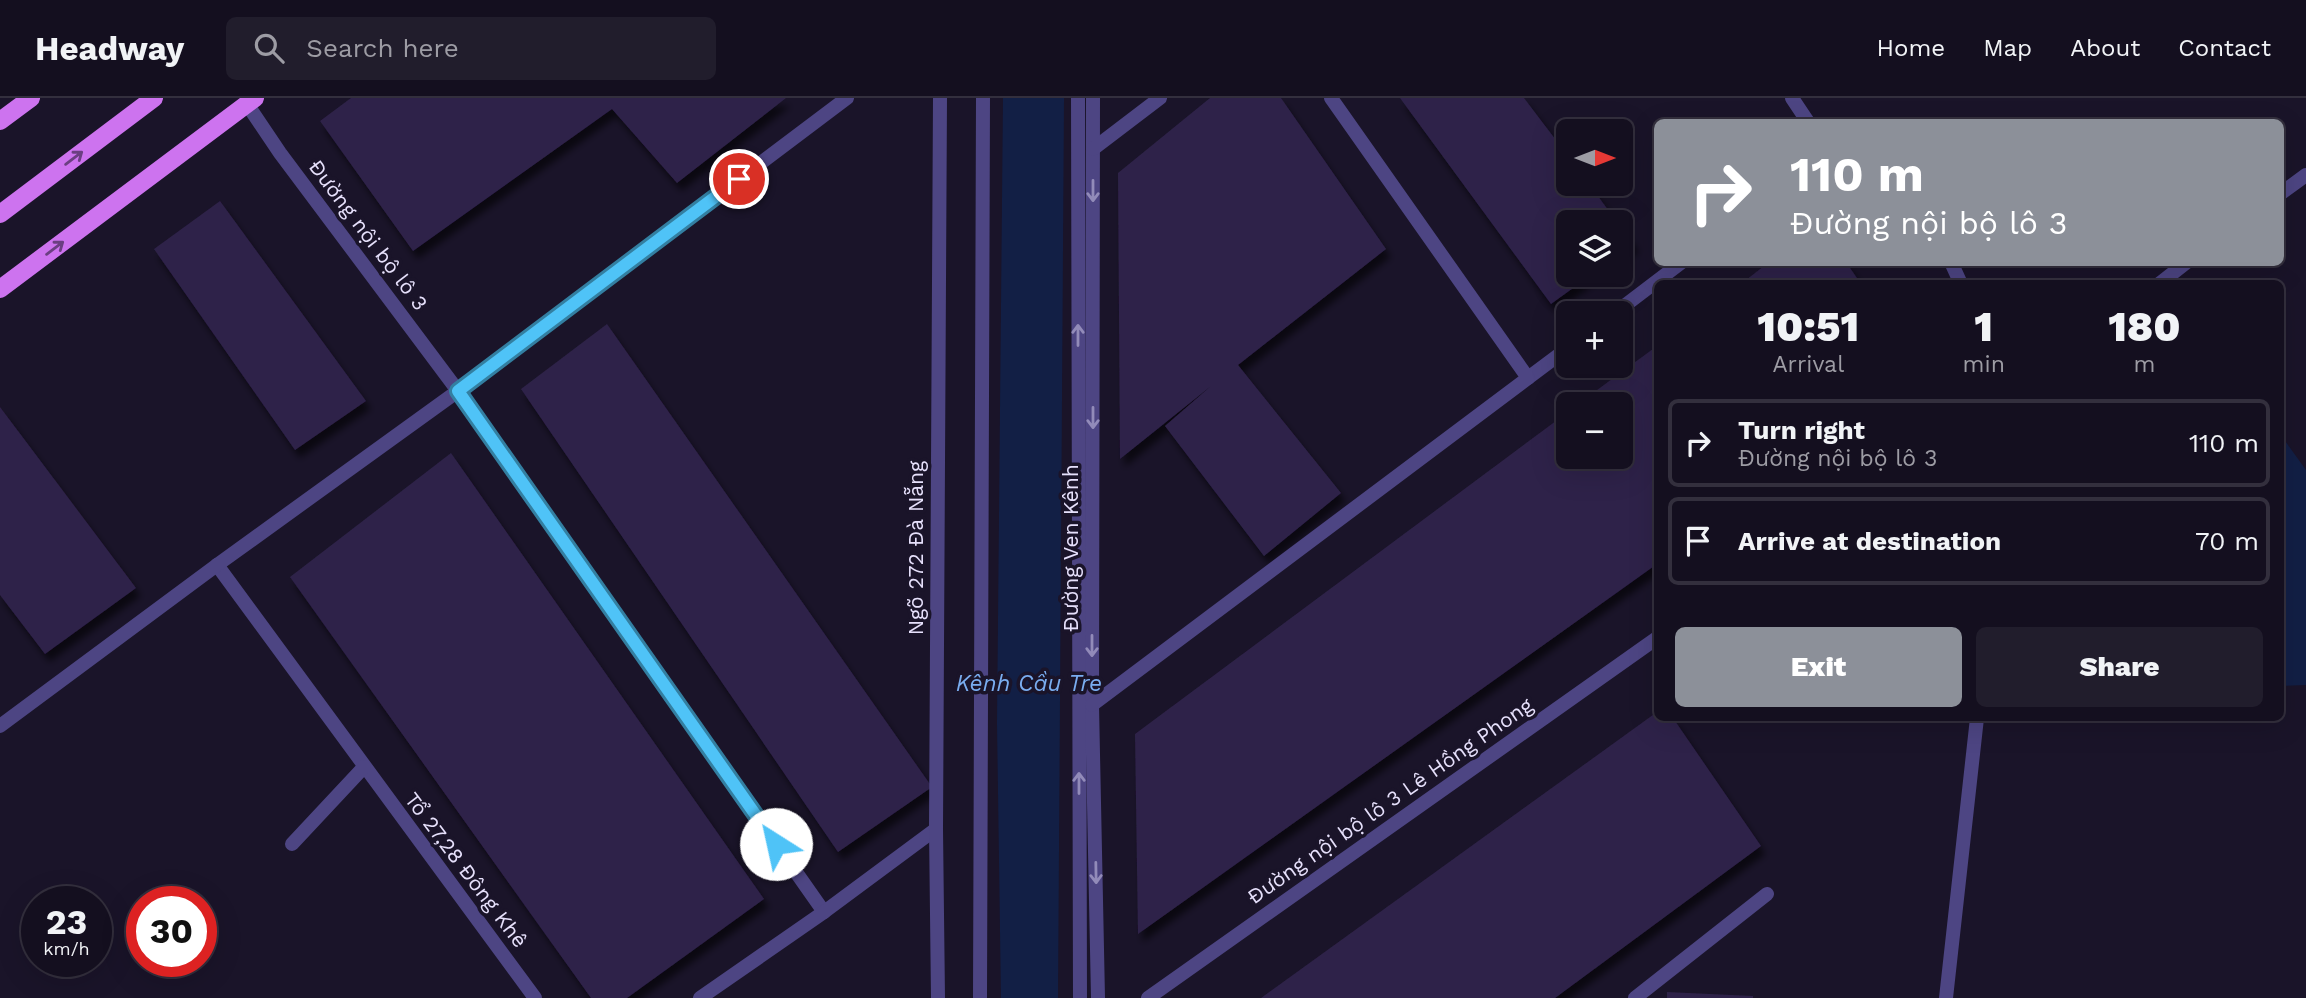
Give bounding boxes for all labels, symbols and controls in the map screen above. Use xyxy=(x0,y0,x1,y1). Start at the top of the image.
search box xyxy=(226,17,716,80)
text: Headway xyxy=(35,29,184,68)
icon: search xyxy=(250,29,288,67)
text: Search here xyxy=(306,33,459,63)
text: Home xyxy=(1877,34,1945,62)
text: Map xyxy=(1983,34,2032,62)
text: About xyxy=(2070,34,2140,62)
text: Contact xyxy=(2178,34,2271,62)
north arrow xyxy=(1556,119,1633,196)
map controls xyxy=(1556,119,1633,469)
text: 110 m xyxy=(1790,145,1924,203)
icon: right xyxy=(1675,147,1766,238)
pin xyxy=(709,149,769,209)
one-way arrow xyxy=(64,151,83,166)
street label: Đường nội bộ lô 3 xyxy=(304,154,433,315)
icon: arrive xyxy=(720,160,758,198)
one-way arrow xyxy=(1086,179,1100,202)
text: Đường nội bộ lô 3 xyxy=(1790,204,2067,242)
button: layers xyxy=(1556,210,1633,287)
one-way arrow xyxy=(45,241,63,256)
button: + xyxy=(1556,301,1633,378)
text: 10:51 xyxy=(1757,302,1859,351)
text: 1 xyxy=(1974,302,1993,351)
text: 180 xyxy=(2108,302,2181,351)
one-way arrow xyxy=(1071,324,1085,347)
text: Arrival xyxy=(1772,351,1844,378)
text: min xyxy=(1963,351,2005,378)
text: m xyxy=(2133,351,2155,378)
button: − xyxy=(1556,392,1633,469)
one-way arrow xyxy=(1086,406,1100,429)
text: Turn right xyxy=(1738,415,1865,445)
icon: right xyxy=(1679,424,1717,462)
text: 110 m xyxy=(2189,428,2259,458)
text: Đường nội bộ lô 3 xyxy=(1738,445,1937,472)
street label: Ngõ 272 Đà Nẵng xyxy=(903,460,928,635)
street label: Đường Ven Kênh xyxy=(1058,464,1083,632)
icon: arrive xyxy=(1679,522,1717,560)
text: Arrive at destination xyxy=(1738,526,2001,556)
text: 70 m xyxy=(2195,526,2259,556)
button: Exit xyxy=(1675,627,1962,707)
button: Share xyxy=(1976,627,2263,707)
one-way arrow xyxy=(1085,634,1099,657)
water label: Kênh Cầu Tre xyxy=(956,670,1102,697)
street label: Đường nội bộ lô 3 Lê Hồng Phong xyxy=(1242,692,1538,909)
one-way arrow xyxy=(1072,772,1086,795)
street label: Tổ 27,28 Đông Khê xyxy=(400,787,533,952)
position arrow xyxy=(739,807,813,881)
one-way arrow xyxy=(1089,861,1102,884)
speed limit sign: 30 xyxy=(126,886,217,977)
text: 23 xyxy=(46,901,87,943)
text: km/h xyxy=(43,938,90,959)

